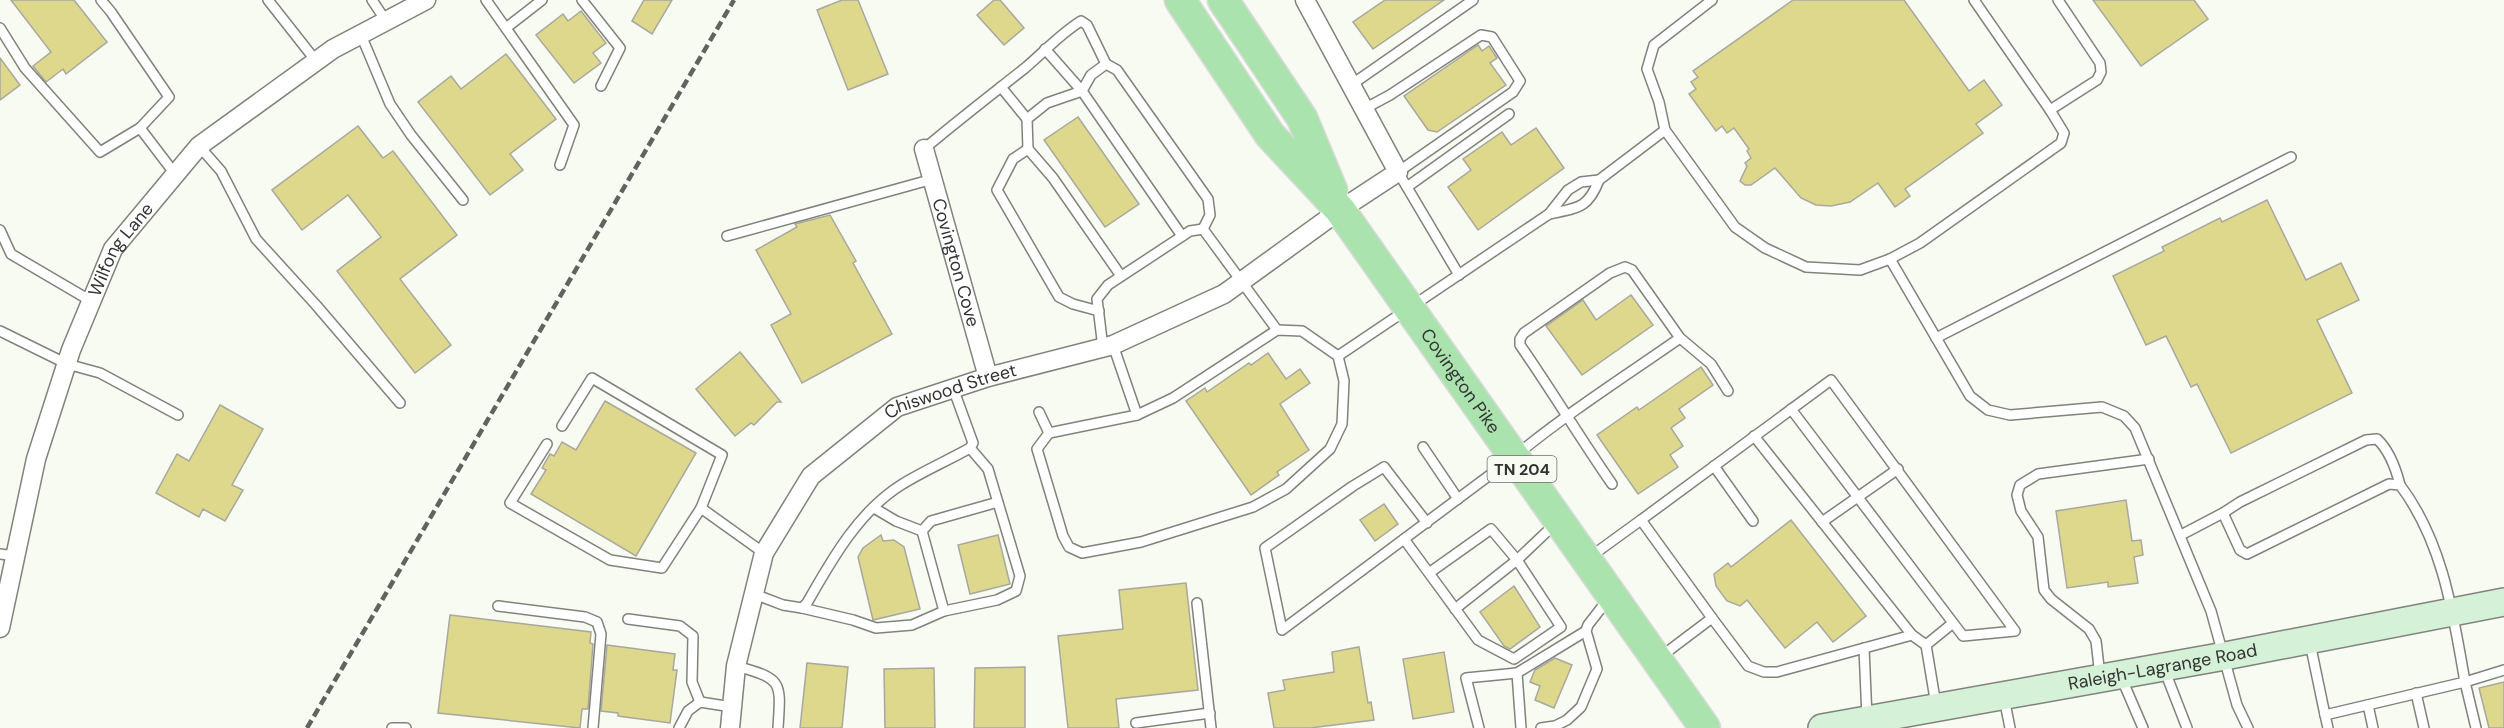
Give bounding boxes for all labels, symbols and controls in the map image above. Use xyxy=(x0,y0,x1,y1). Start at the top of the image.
street label: Covington Cove xyxy=(926,196,985,330)
street label: Wilfong Lane xyxy=(83,198,159,300)
street label: Covington Pike xyxy=(1415,324,1506,438)
street label: Chiswood Street xyxy=(879,358,1019,425)
road number: TN 204 xyxy=(1488,456,1556,482)
street label: Raleigh-Lagrange Road xyxy=(2066,638,2259,696)

